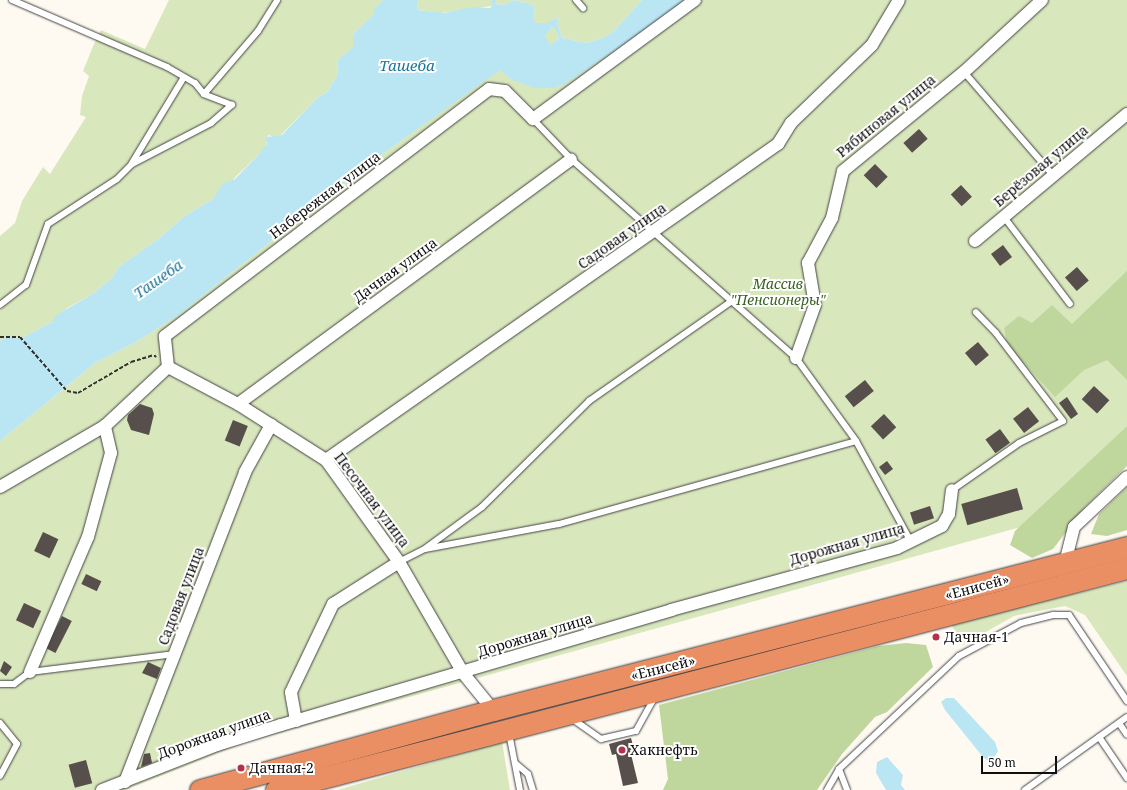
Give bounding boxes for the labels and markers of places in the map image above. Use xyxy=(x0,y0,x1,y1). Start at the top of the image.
place label: Дачная-1 xyxy=(944,629,1009,645)
marker: Дачная-1 xyxy=(931,632,941,642)
place label: Хакнефть xyxy=(630,742,698,758)
marker: Хакнефть xyxy=(617,745,627,755)
place label: Дачная-2 xyxy=(249,760,314,776)
marker: Дачная-2 xyxy=(236,763,246,773)

